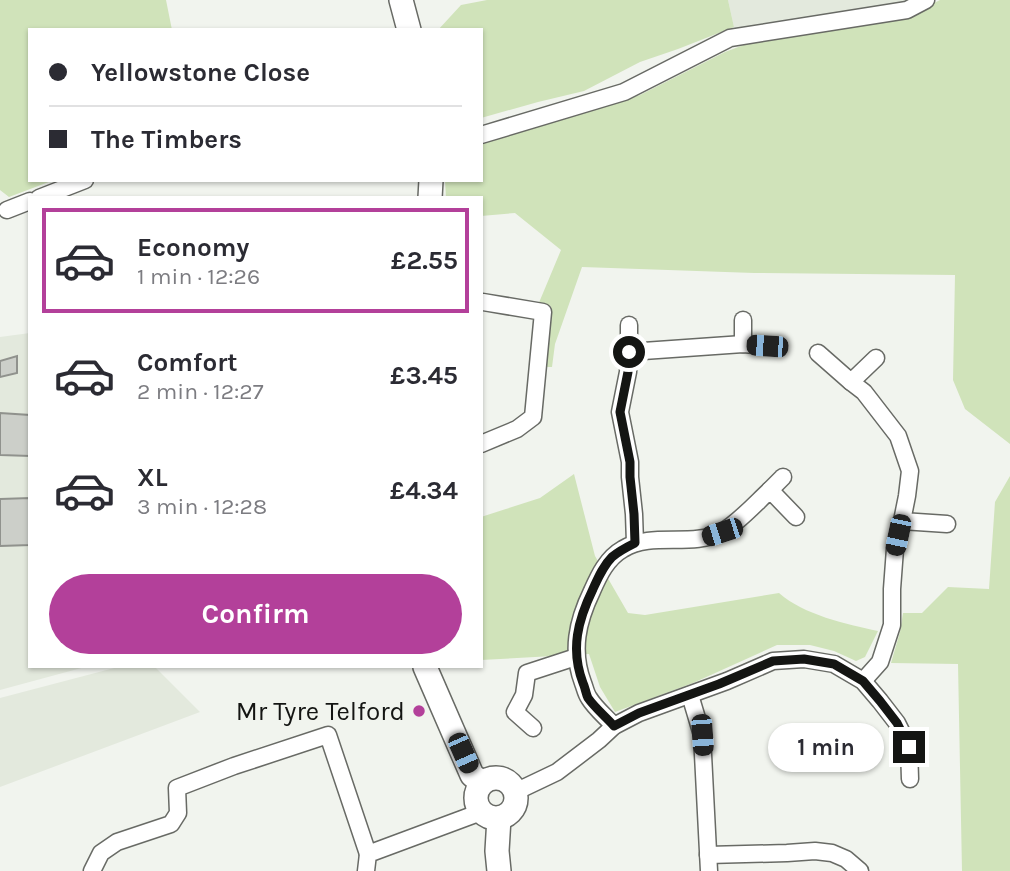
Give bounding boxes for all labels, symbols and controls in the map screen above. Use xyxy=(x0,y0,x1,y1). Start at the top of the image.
text: Yellowstone Close xyxy=(91,57,310,88)
text: The Timbers xyxy=(91,124,242,155)
icon: car xyxy=(53,229,116,292)
text: Economy xyxy=(137,232,249,263)
text: £2.55 xyxy=(391,245,458,276)
text: 1 min · 12:26 xyxy=(137,263,260,290)
car xyxy=(746,334,789,358)
route start xyxy=(613,336,645,368)
icon: car xyxy=(53,344,116,407)
text: Comfort xyxy=(137,347,238,378)
text: £3.45 xyxy=(390,360,458,391)
text: 2 min · 12:27 xyxy=(137,378,263,405)
icon: car xyxy=(53,459,116,522)
text: XL xyxy=(137,462,168,493)
text: £4.34 xyxy=(390,475,458,506)
text: 3 min · 12:28 xyxy=(137,493,267,520)
car xyxy=(884,512,913,558)
car xyxy=(699,516,746,548)
button: Confirm xyxy=(49,574,462,654)
place label: Mr Tyre Telford xyxy=(236,696,405,727)
marker: Mr Tyre Telford xyxy=(411,703,427,719)
car xyxy=(691,713,714,757)
callout: 1 min xyxy=(769,722,884,772)
car xyxy=(445,730,482,776)
route end xyxy=(893,731,925,763)
text: 1 min xyxy=(797,734,855,761)

